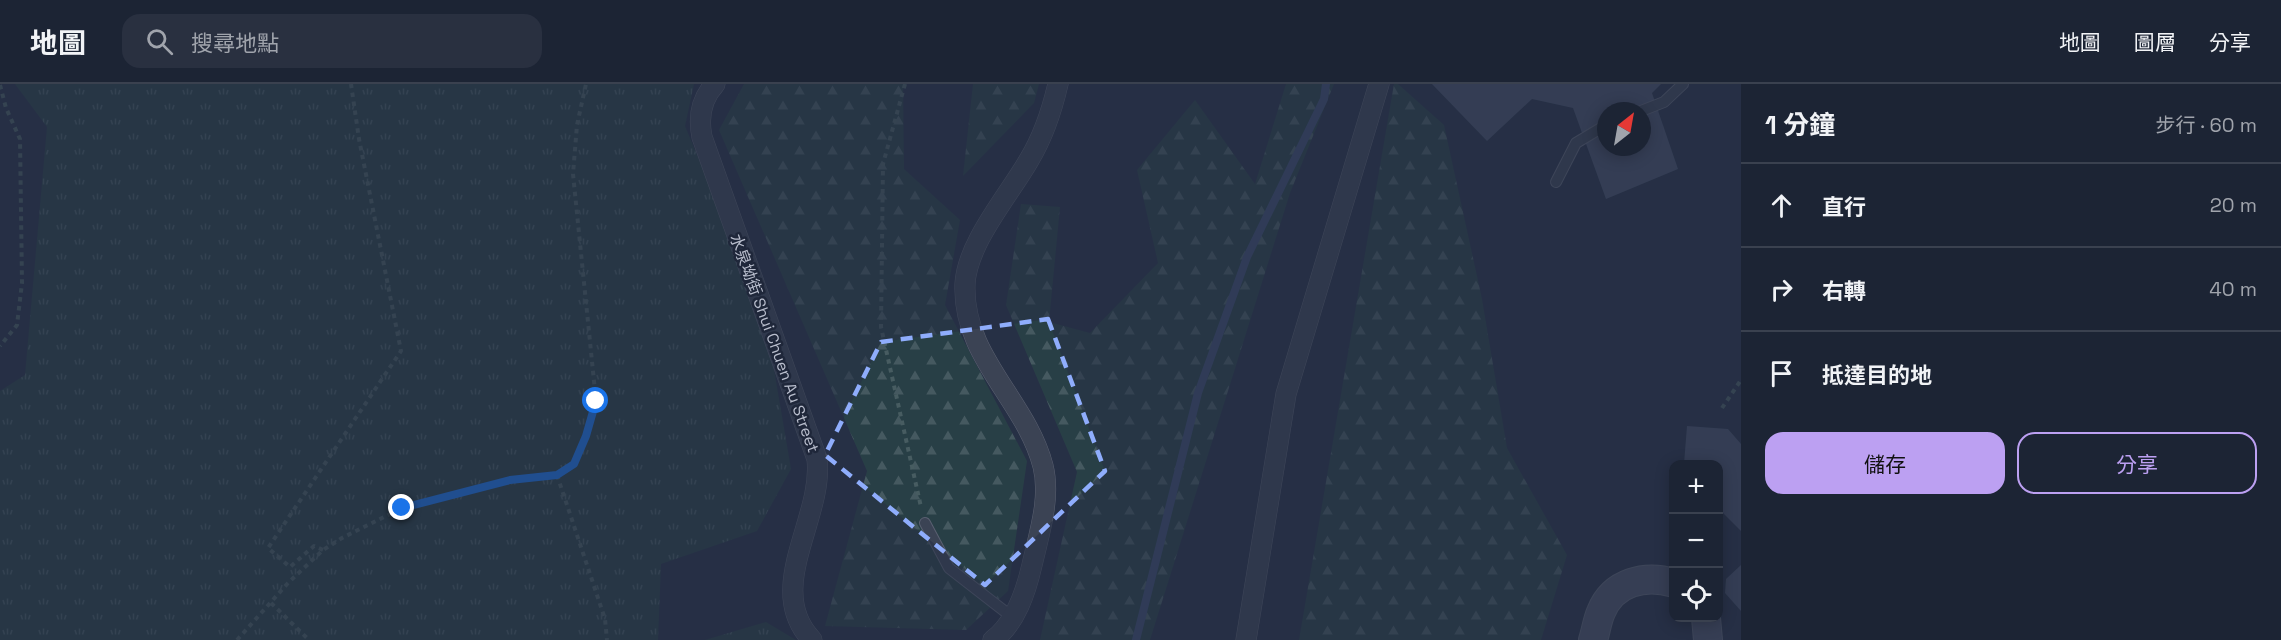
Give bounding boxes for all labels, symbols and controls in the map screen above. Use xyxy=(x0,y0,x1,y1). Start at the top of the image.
search box xyxy=(122,14,542,68)
text: 地圖 xyxy=(30,25,86,61)
icon: search xyxy=(143,25,176,58)
text: 搜尋地點 xyxy=(191,29,279,57)
text: 地圖 xyxy=(2059,29,2101,56)
text: 圖層 xyxy=(2134,29,2176,56)
text: 分享 xyxy=(2209,29,2251,56)
north arrow xyxy=(1597,102,1651,156)
text: 1 分鐘 xyxy=(1765,108,1835,142)
text: 步行 · 60 m xyxy=(2156,112,2257,138)
icon: ahead xyxy=(1765,189,1798,222)
text: 20 m xyxy=(2210,192,2257,218)
text: 直行 xyxy=(1822,193,1866,221)
street label: 水泉坳街 Shui Chuen Au Street xyxy=(725,231,824,455)
icon: right xyxy=(1765,273,1798,306)
text: 40 m xyxy=(2209,276,2257,302)
text: 右轉 xyxy=(1822,277,1866,305)
icon: arrive xyxy=(1765,357,1798,390)
text: 抵達目的地 xyxy=(1822,361,1932,389)
route start xyxy=(582,387,608,413)
button: 儲存 xyxy=(1765,432,2005,494)
button: 分享 xyxy=(2017,432,2257,494)
map controls xyxy=(1669,460,1723,622)
button: + xyxy=(1669,460,1723,514)
route end xyxy=(388,494,414,520)
button: − xyxy=(1669,514,1723,568)
button: locate xyxy=(1669,568,1723,622)

